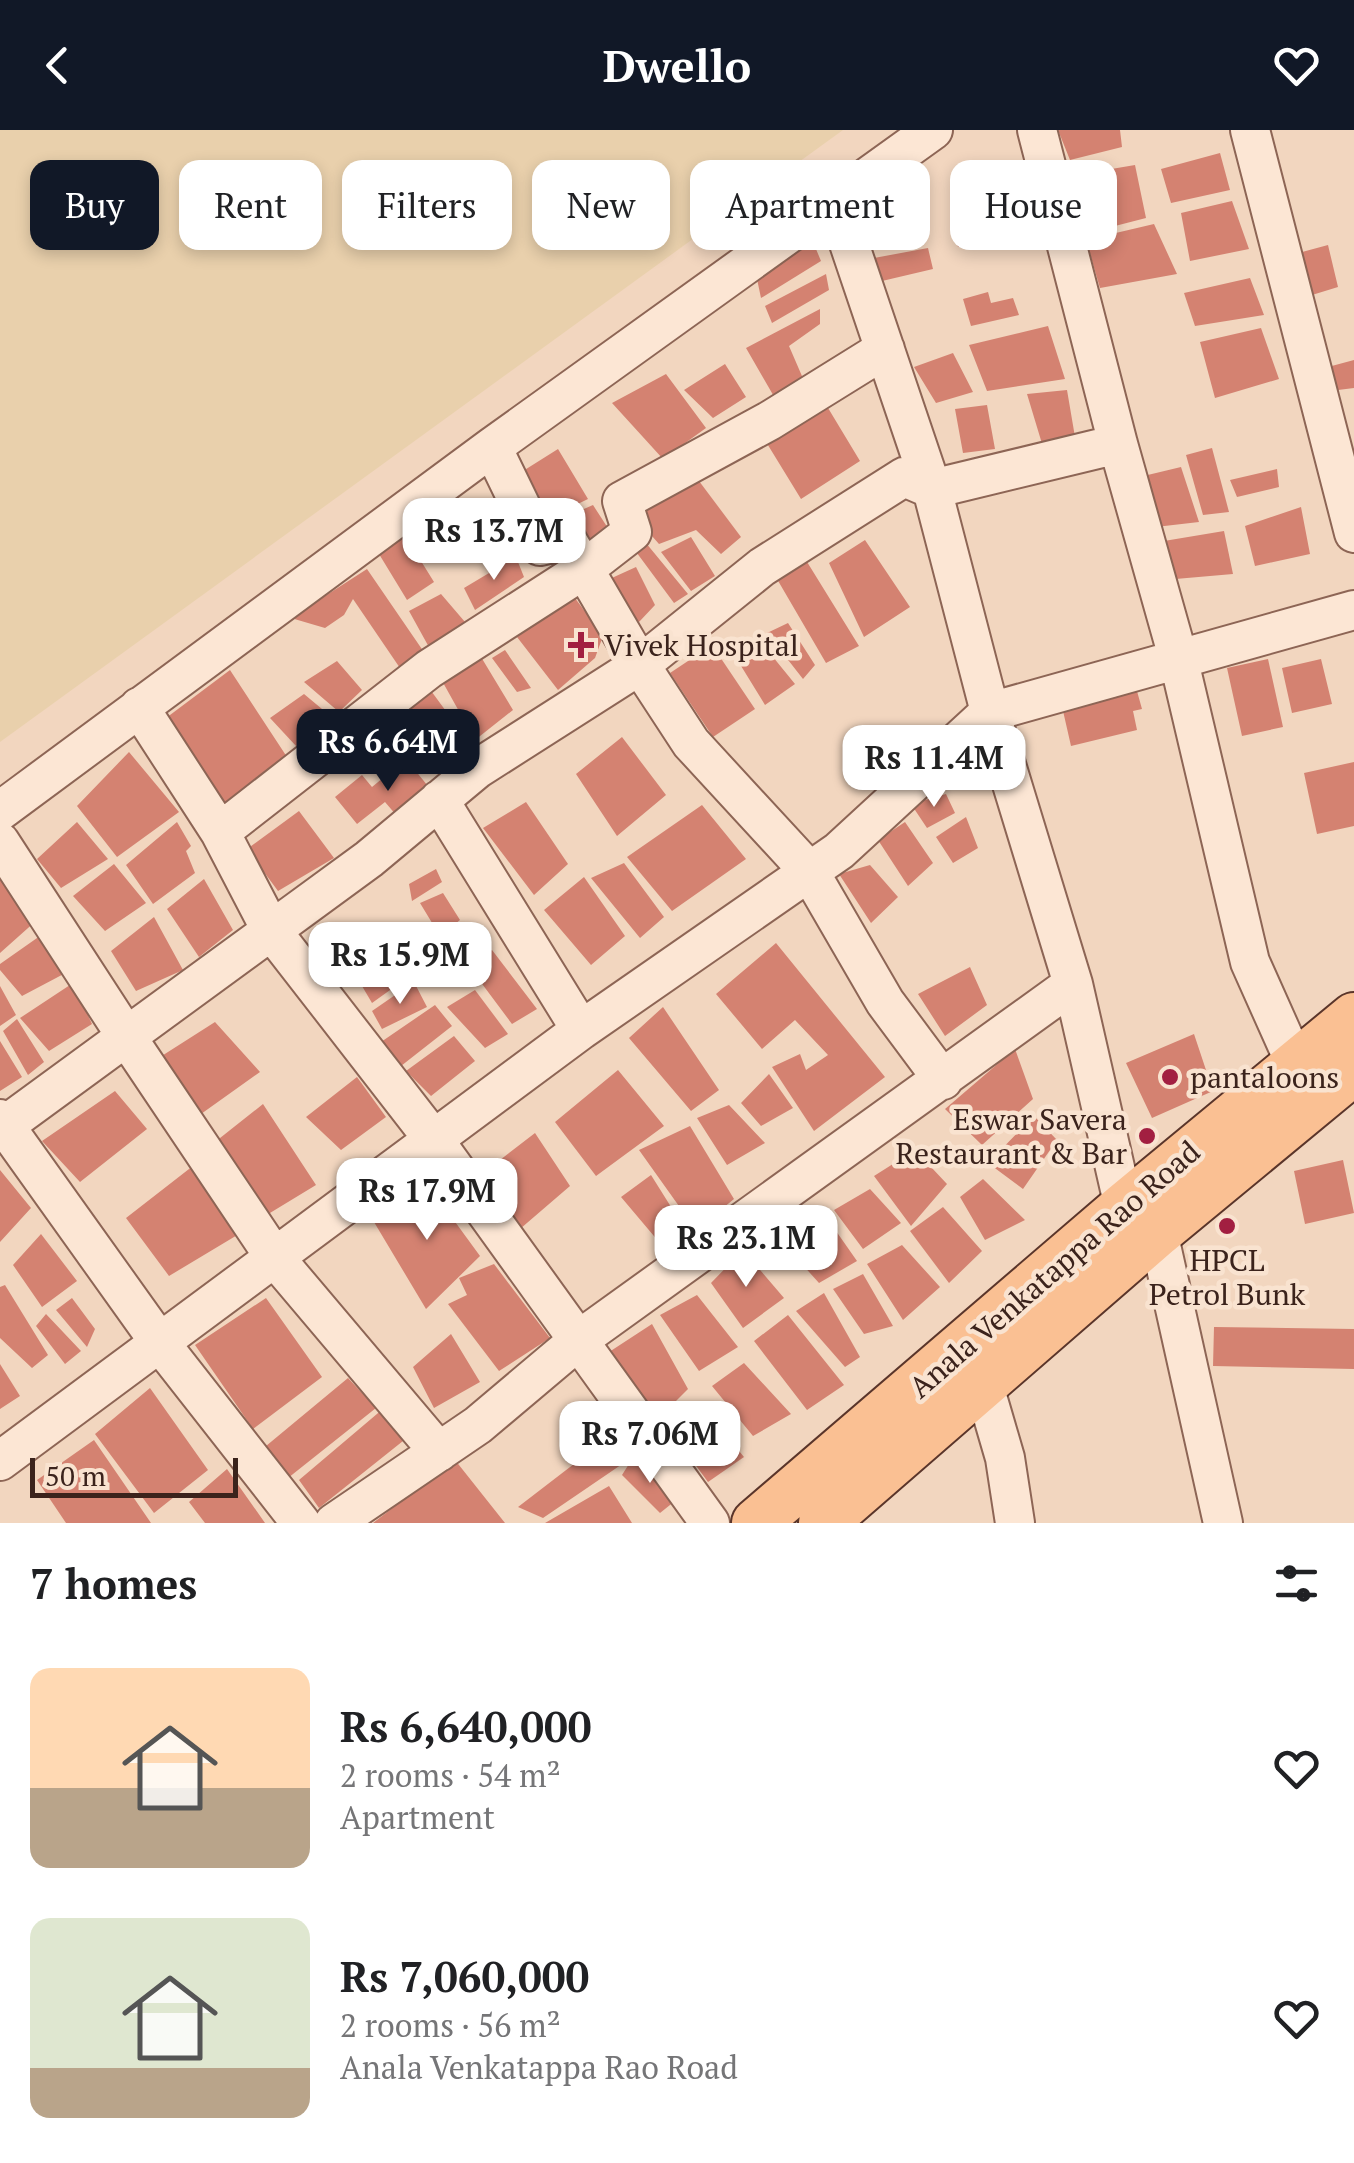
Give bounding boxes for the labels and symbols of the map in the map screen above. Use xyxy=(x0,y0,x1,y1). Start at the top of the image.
pin: Rs 13.7M xyxy=(391,498,597,583)
place label: Vivek Hospital xyxy=(604,625,799,665)
marker: Vivek Hospital xyxy=(568,632,594,658)
pin: Rs 6.64M xyxy=(285,709,491,794)
pin: Rs 11.4M xyxy=(831,725,1037,810)
pin: Rs 15.9M xyxy=(297,922,503,1007)
place label: pantaloons xyxy=(1190,1057,1339,1097)
marker: pantaloons xyxy=(1159,1066,1181,1088)
place label: Eswar Savera Restaurant & Bar xyxy=(895,1099,1127,1173)
marker: Eswar Savera Restaurant & Bar xyxy=(1136,1125,1158,1147)
street label: Anala Venkatappa Rao Road xyxy=(900,1132,1208,1406)
pin: Rs 17.9M xyxy=(324,1158,530,1243)
pin: Rs 23.1M xyxy=(643,1205,849,1290)
marker: HPCL Petrol Bunk xyxy=(1216,1215,1238,1237)
place label: HPCL Petrol Bunk xyxy=(1149,1240,1306,1314)
pin: Rs 7.06M xyxy=(547,1401,753,1486)
scale bar xyxy=(30,1453,238,1498)

